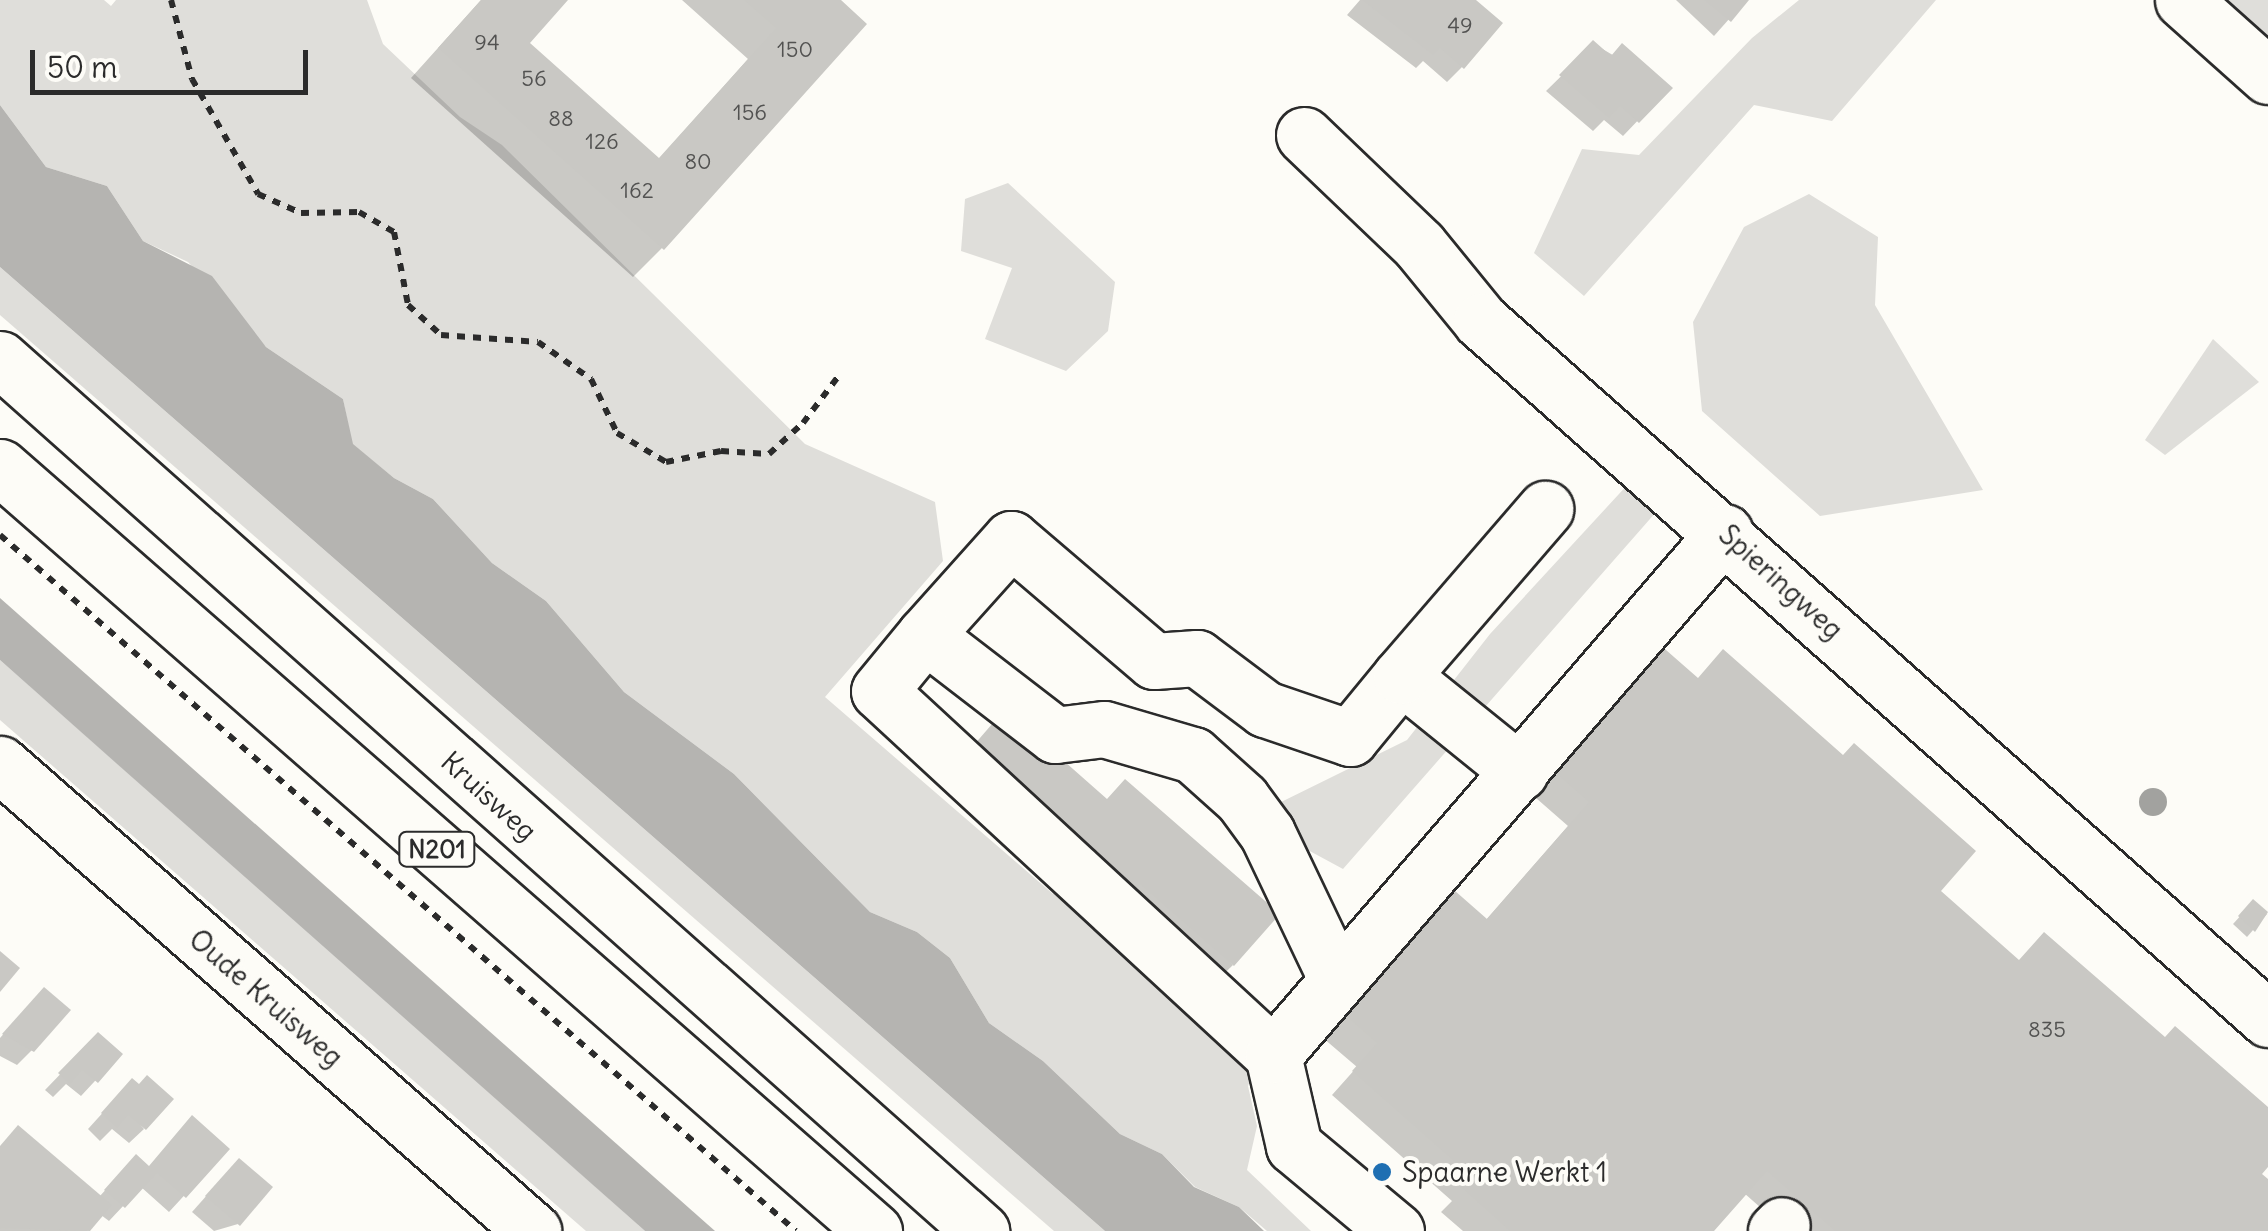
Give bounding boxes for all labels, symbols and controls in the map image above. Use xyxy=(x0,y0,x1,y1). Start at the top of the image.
house number: 49 xyxy=(1447,13,1473,39)
scale bar xyxy=(35,30,312,92)
house number: 94 xyxy=(474,30,500,56)
house number: 150 xyxy=(777,37,813,63)
text: 50 m xyxy=(47,48,117,86)
house number: 56 xyxy=(521,66,547,92)
house number: 156 xyxy=(733,100,767,126)
house number: 88 xyxy=(548,106,574,132)
house number: 126 xyxy=(585,129,619,155)
house number: 80 xyxy=(684,149,712,175)
house number: 162 xyxy=(620,178,654,204)
street label: Spieringweg xyxy=(1712,518,1850,646)
street label: Kruisweg xyxy=(434,744,544,848)
road number: N201 xyxy=(397,829,477,869)
street label: Oude Kruisweg xyxy=(182,922,350,1074)
house number: 835 xyxy=(2028,1017,2066,1043)
place label: Spaarne Werkt 1 xyxy=(1402,1155,1607,1189)
marker: Spaarne Werkt 1 xyxy=(1371,1161,1393,1183)

